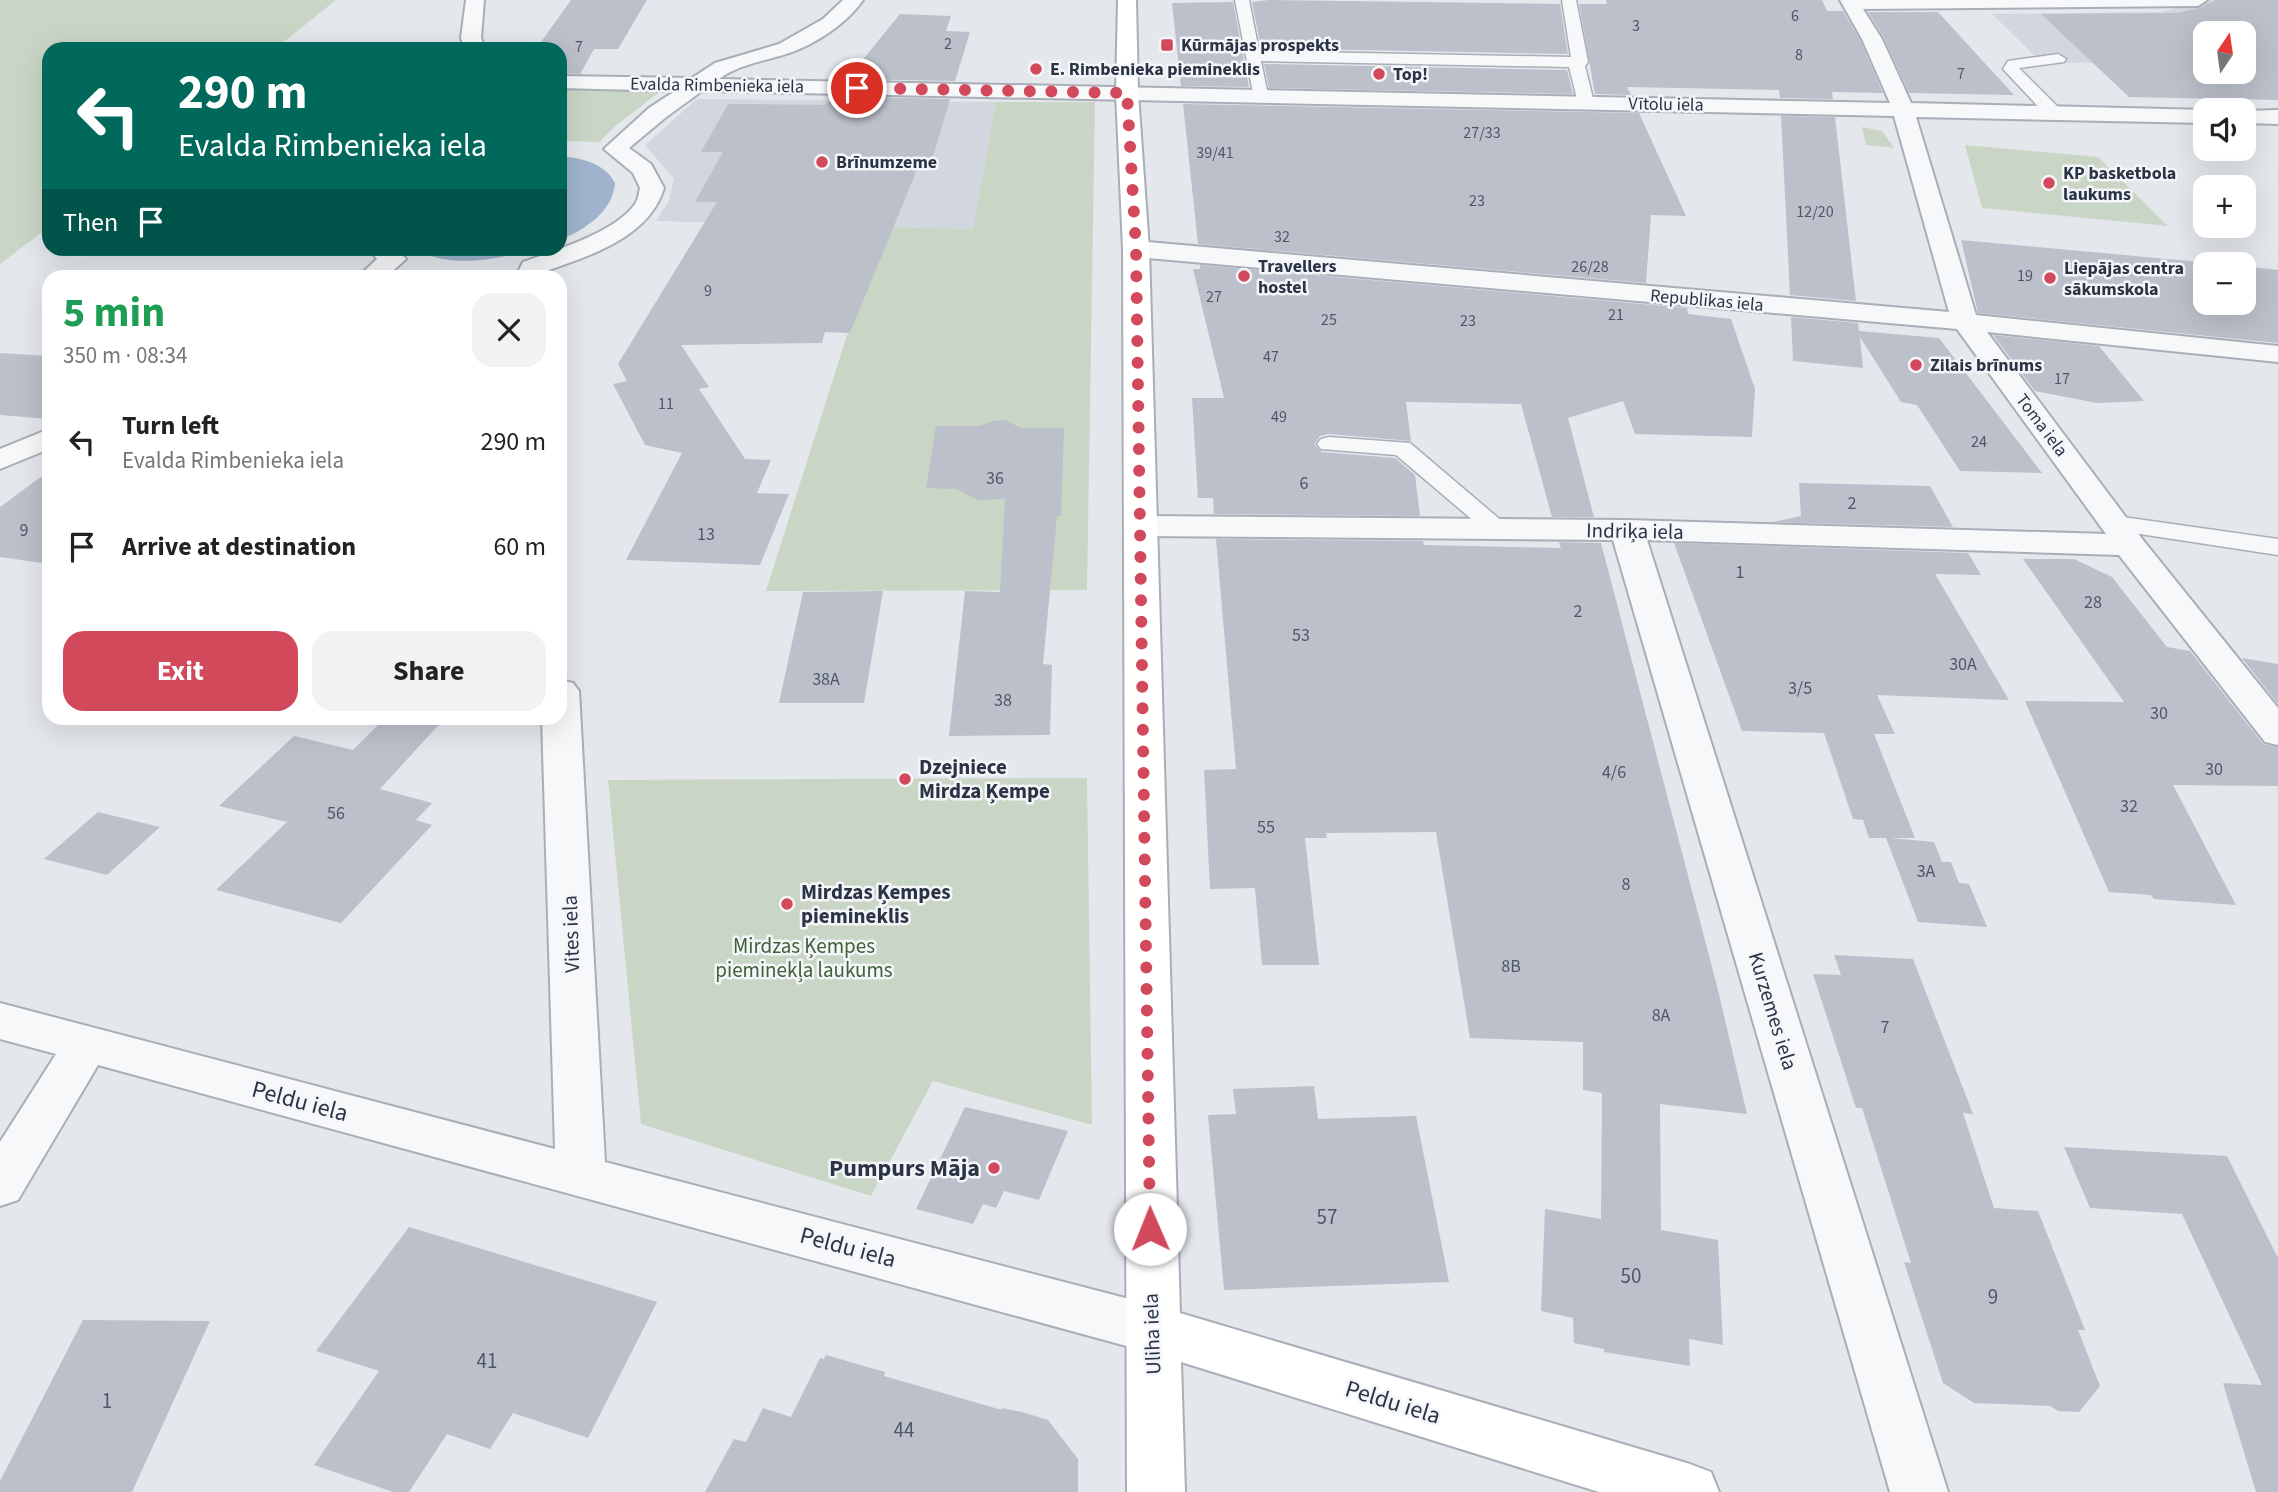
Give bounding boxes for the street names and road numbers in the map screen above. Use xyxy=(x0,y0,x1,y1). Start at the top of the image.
street label: Evalda Rimbenieka iela xyxy=(630,71,804,100)
street label: Vītolu iela xyxy=(1628,91,1704,118)
street label: Republikas iela xyxy=(1649,283,1765,318)
street label: Toma iela xyxy=(2010,389,2073,462)
street label: Indriķa iela xyxy=(1586,515,1684,547)
street label: Vites iela xyxy=(555,895,587,973)
street label: Kurzemes iela xyxy=(1741,948,1805,1074)
street label: Peldu iela xyxy=(248,1072,352,1131)
street label: Peldu iela xyxy=(796,1218,900,1277)
street label: Uliha iela xyxy=(1136,1293,1168,1375)
street label: Peldu iela xyxy=(1341,1371,1445,1434)

